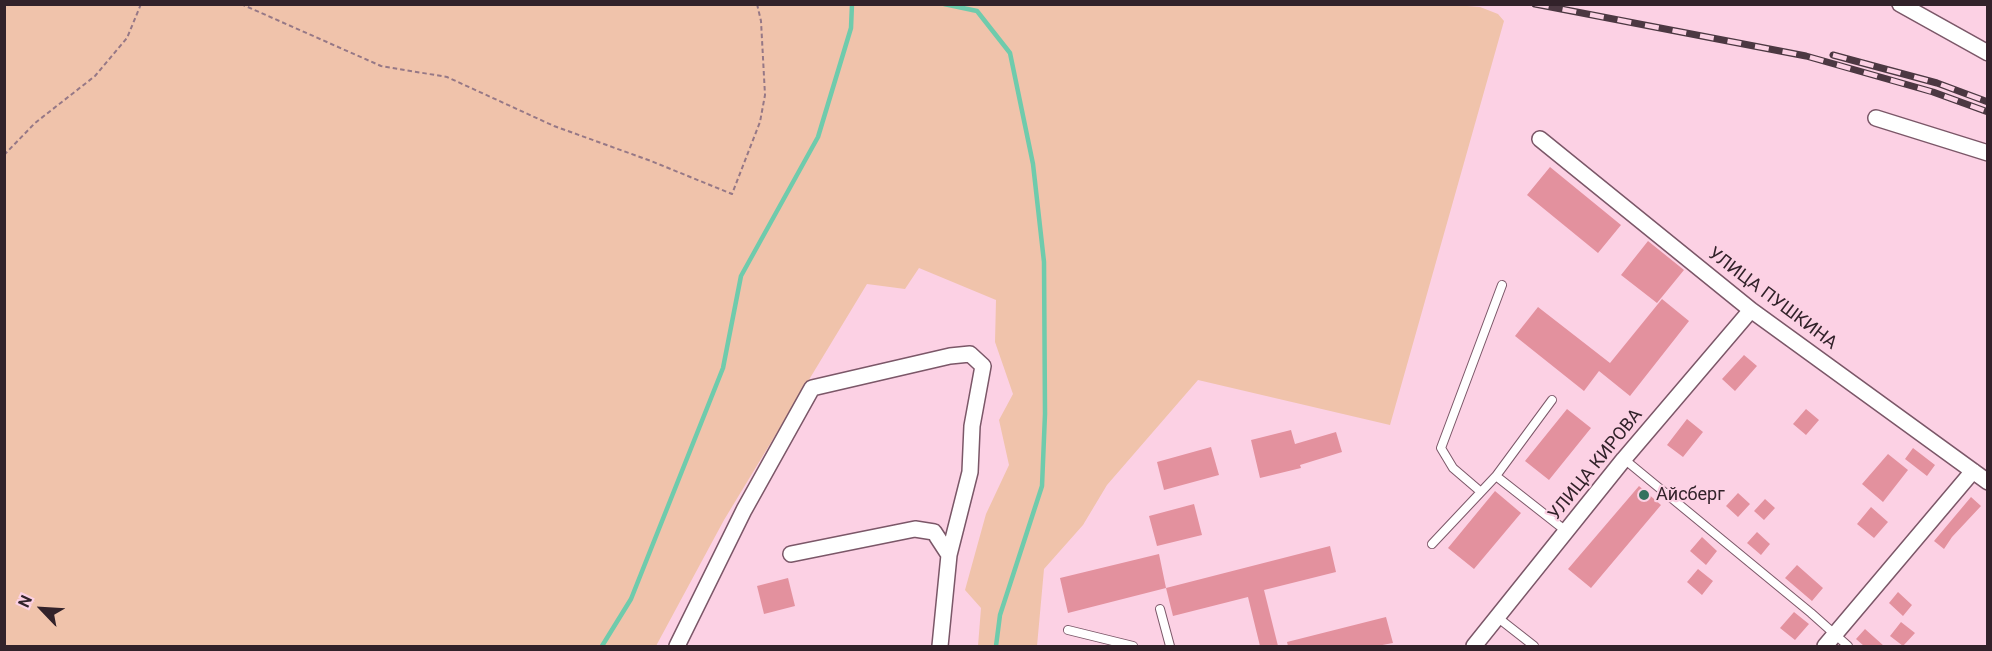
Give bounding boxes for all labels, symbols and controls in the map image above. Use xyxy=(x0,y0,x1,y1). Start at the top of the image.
street label: УЛИЦА ПУШКИНА xyxy=(1703,243,1841,355)
street label: УЛИЦА КИРОВА xyxy=(1544,405,1648,525)
place label: Айсберг xyxy=(1656,484,1725,506)
marker: Айсберг xyxy=(1637,488,1651,502)
north arrow xyxy=(12,579,72,639)
text: N xyxy=(14,592,36,610)

